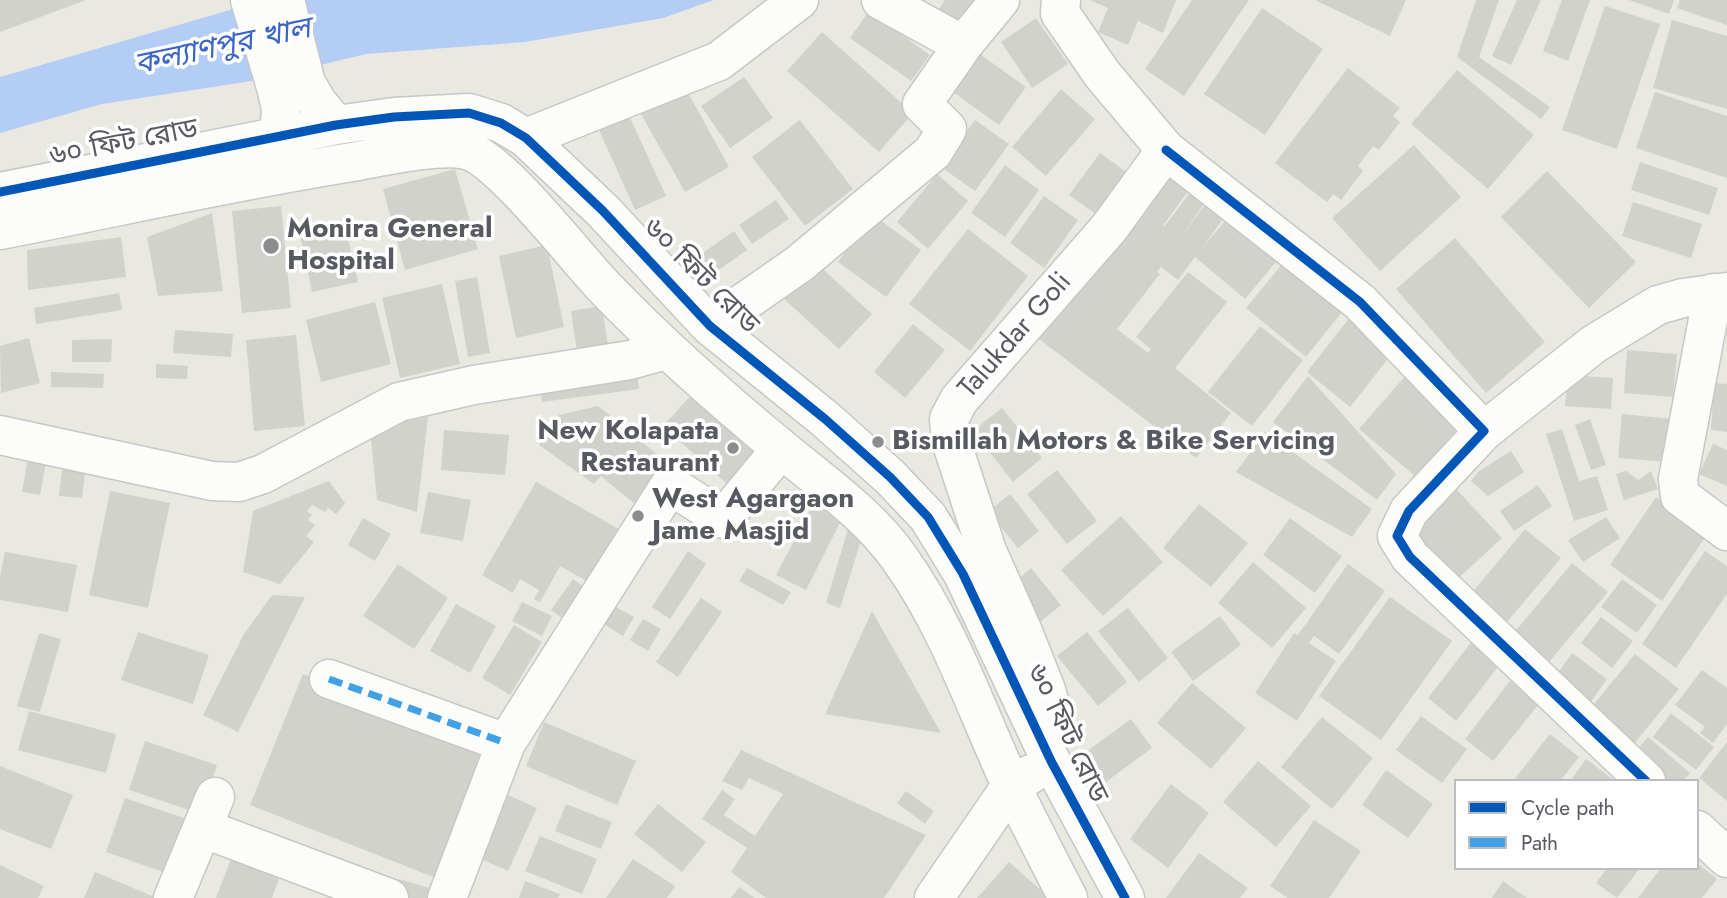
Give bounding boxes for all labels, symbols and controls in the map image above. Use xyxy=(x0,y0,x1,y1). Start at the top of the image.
water label: কল্যাণপুর খাল xyxy=(132,12,314,84)
street label: ৬০ ফিট রোড xyxy=(47,113,201,175)
street label: ৬০ ফিট রোড xyxy=(635,212,765,342)
place label: Monira General Hospital xyxy=(287,213,492,279)
marker: Monira General Hospital xyxy=(261,236,281,256)
street label: Talukdar Goli xyxy=(952,266,1080,406)
place label: New Kolapata Restaurant xyxy=(537,415,719,481)
place label: Bismillah Motors & Bike Servicing xyxy=(892,425,1335,459)
marker: Bismillah Motors & Bike Servicing xyxy=(870,434,886,450)
marker: New Kolapata Restaurant xyxy=(725,440,741,456)
place label: West Agargaon Jame Masjid xyxy=(652,483,854,549)
marker: West Agargaon Jame Masjid xyxy=(630,508,646,524)
street label: ৬০ ফিট রোড xyxy=(1018,659,1114,809)
legend xyxy=(1454,779,1699,870)
text: Cycle path xyxy=(1521,793,1614,823)
text: Path xyxy=(1521,828,1558,858)

